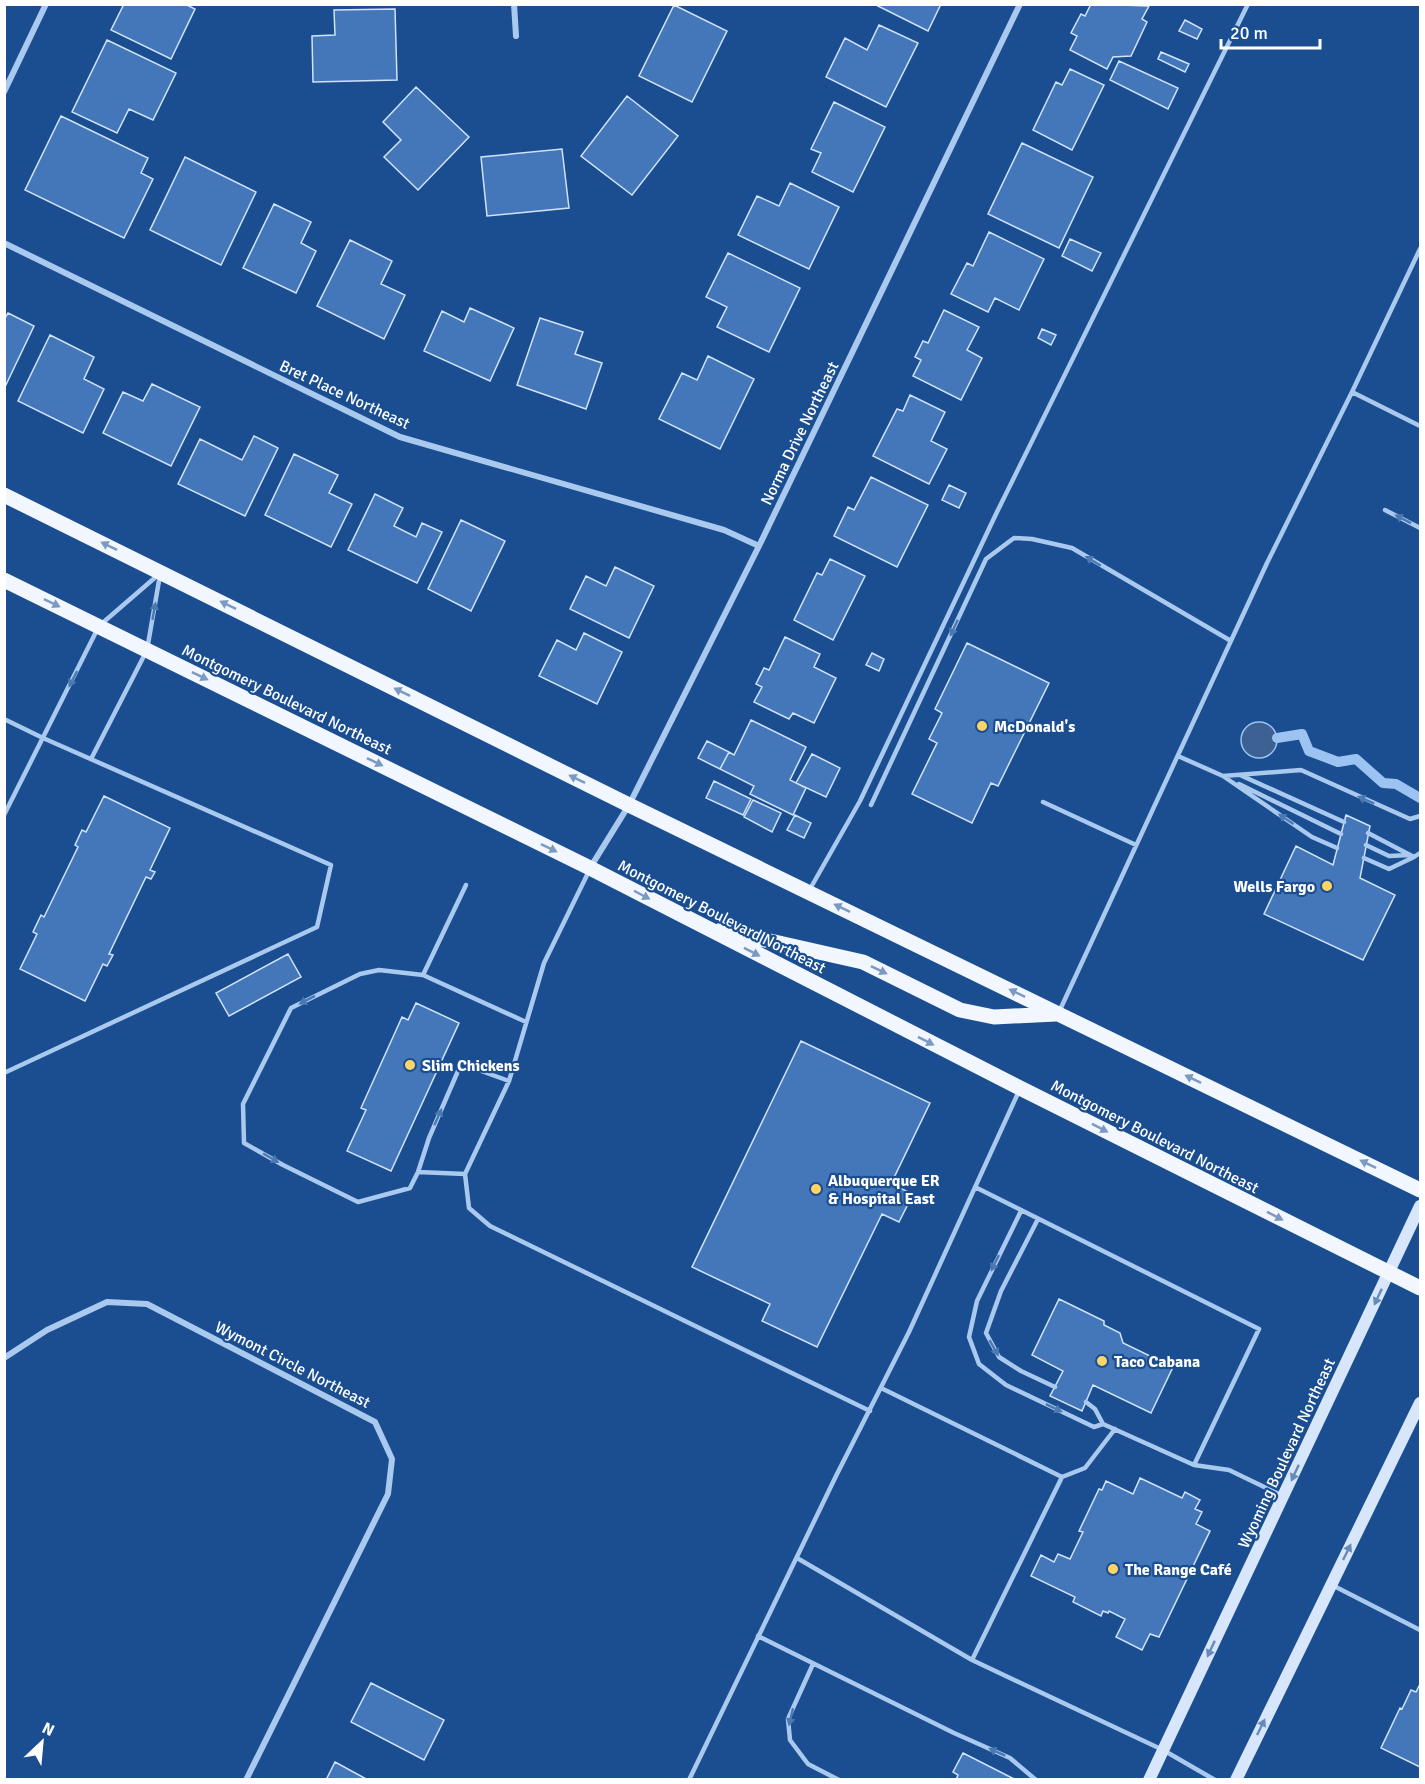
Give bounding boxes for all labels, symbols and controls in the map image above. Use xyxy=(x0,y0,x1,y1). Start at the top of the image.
scale bar xyxy=(1221,12,1320,50)
text: 20 m xyxy=(1230,22,1268,44)
street label: Bret Place Northeast xyxy=(276,356,413,434)
street label: Norma Drive Northeast xyxy=(756,358,844,508)
one-way arrow xyxy=(1394,514,1411,524)
one-way arrow xyxy=(100,541,117,551)
one-way arrow xyxy=(1084,556,1101,566)
one-way arrow xyxy=(43,598,60,608)
one-way arrow xyxy=(219,600,236,610)
one-way arrow xyxy=(150,601,159,620)
one-way arrow xyxy=(948,619,958,637)
street label: Montgomery Boulevard Northeast xyxy=(178,640,395,760)
one-way arrow xyxy=(68,670,78,687)
one-way arrow xyxy=(191,671,208,680)
one-way arrow xyxy=(394,687,411,697)
place label: McDonald's xyxy=(994,717,1075,737)
marker: McDonald's xyxy=(975,719,989,733)
one-way arrow xyxy=(366,757,383,767)
one-way arrow xyxy=(568,774,585,783)
one-way arrow xyxy=(1358,795,1375,804)
one-way arrow xyxy=(1279,813,1295,825)
one-way arrow xyxy=(541,844,558,853)
street label: Montgomery Boulevard Northeast xyxy=(614,856,829,978)
place label: Wells Fargo xyxy=(1234,877,1315,897)
marker: Wells Fargo xyxy=(1320,879,1334,893)
one-way arrow xyxy=(634,890,651,900)
one-way arrow xyxy=(834,903,851,913)
one-way arrow xyxy=(744,947,761,957)
one-way arrow xyxy=(871,965,888,975)
one-way arrow xyxy=(1009,989,1026,998)
one-way arrow xyxy=(299,995,316,1005)
one-way arrow xyxy=(918,1036,935,1045)
place label: Slim Chickens xyxy=(422,1056,520,1076)
marker: Slim Chickens xyxy=(403,1058,417,1072)
one-way arrow xyxy=(1184,1074,1201,1084)
street label: Montgomery Boulevard Northeast xyxy=(1047,1076,1262,1198)
one-way arrow xyxy=(434,1108,443,1126)
one-way arrow xyxy=(1092,1124,1109,1133)
one-way arrow xyxy=(263,1153,279,1164)
one-way arrow xyxy=(1359,1160,1376,1169)
place label: Albuquerque ER & Hospital East xyxy=(828,1171,940,1209)
marker: Albuquerque ER & Hospital East xyxy=(809,1182,823,1196)
one-way arrow xyxy=(1266,1210,1284,1220)
one-way arrow xyxy=(991,1255,1000,1272)
one-way arrow xyxy=(1373,1288,1382,1305)
street label: Wymont Circle Northeast xyxy=(212,1317,374,1413)
one-way arrow xyxy=(988,1340,999,1356)
place label: Taco Cabana xyxy=(1114,1352,1200,1372)
marker: Taco Cabana xyxy=(1095,1354,1109,1368)
street label: Wyoming Boulevard Northeast xyxy=(1234,1355,1340,1552)
one-way arrow xyxy=(1045,1403,1062,1413)
one-way arrow xyxy=(1290,1465,1299,1482)
one-way arrow xyxy=(1343,1543,1352,1560)
place label: The Range Café xyxy=(1125,1560,1232,1580)
marker: The Range Café xyxy=(1106,1562,1120,1576)
one-way arrow xyxy=(1206,1641,1215,1658)
one-way arrow xyxy=(786,1708,795,1727)
north arrow xyxy=(12,1712,72,1772)
text: N xyxy=(39,1718,58,1741)
one-way arrow xyxy=(1256,1718,1266,1736)
one-way arrow xyxy=(988,1747,1006,1757)

